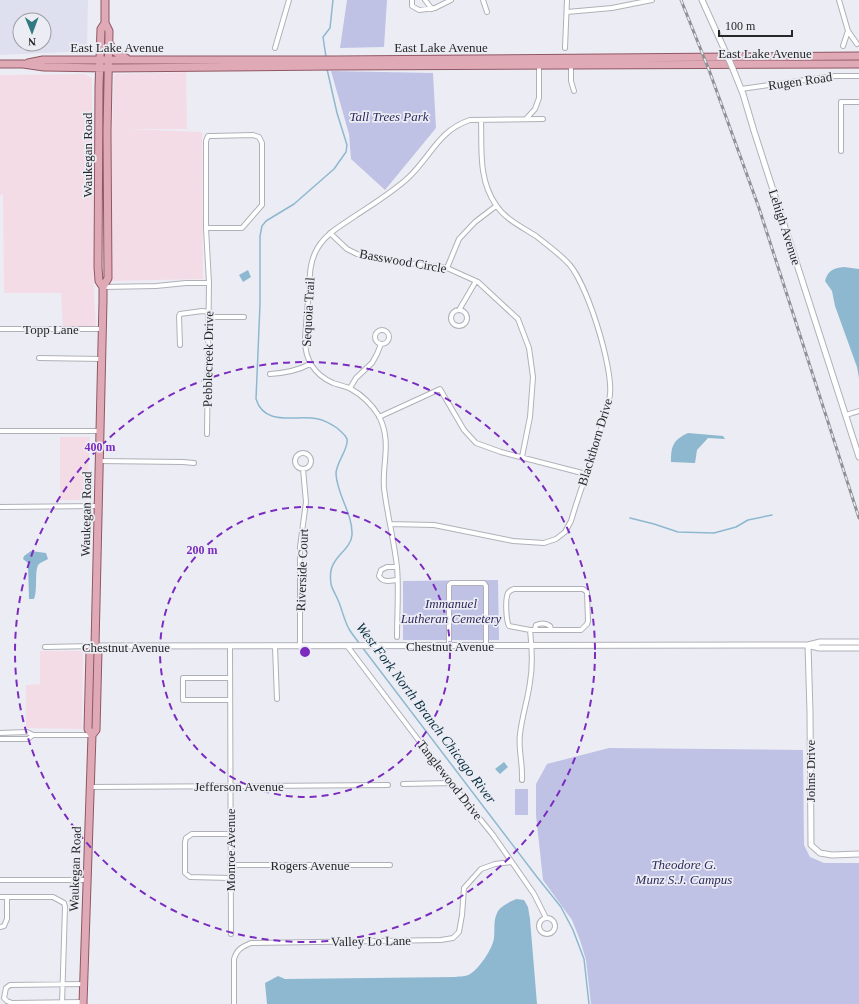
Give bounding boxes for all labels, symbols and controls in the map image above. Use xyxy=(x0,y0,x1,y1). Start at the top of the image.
north arrow xyxy=(12,12,52,52)
scale bar xyxy=(719,12,792,38)
text: 100 m xyxy=(725,19,756,33)
text: N xyxy=(28,36,36,48)
street label: East Lake Avenue xyxy=(70,40,164,55)
street label: East Lake Avenue xyxy=(394,40,488,55)
street label: East Lake Avenue xyxy=(718,46,812,61)
street label: Rugen Road xyxy=(767,69,834,93)
park label: Tall Trees Park xyxy=(349,109,429,124)
street label: Waukegan Road xyxy=(80,112,95,198)
street label: Lehigh Avenue xyxy=(766,187,804,267)
street label: Basswood Circle xyxy=(358,246,448,276)
street label: Sequoia Trail xyxy=(299,276,317,347)
street label: Pebblecreek Drive xyxy=(200,310,216,407)
street label: Topp Lane xyxy=(23,322,79,337)
street label: Blackthorn Drive xyxy=(575,396,615,488)
text: 400 m xyxy=(85,440,116,454)
street label: Waukegan Road xyxy=(78,471,94,557)
street label: Riverside Court xyxy=(293,528,311,612)
text: 200 m xyxy=(187,543,218,557)
park label: Immanuel Lutheran Cemetery xyxy=(400,596,502,626)
water label: West Fork North Branch Chicago River xyxy=(353,620,499,807)
street label: Chestnut Avenue xyxy=(406,639,494,654)
street label: Chestnut Avenue xyxy=(82,640,170,655)
centre of rings xyxy=(298,645,312,659)
street label: Tanglewood Drive xyxy=(414,737,486,823)
street label: Johns Drive xyxy=(803,740,818,802)
street label: Jefferson Avenue xyxy=(194,779,284,794)
street label: Monroe Avenue xyxy=(223,808,238,892)
street label: Waukegan Road xyxy=(66,826,84,912)
park label: Theodore G. Munz S.J. Campus xyxy=(635,857,732,887)
street label: Rogers Avenue xyxy=(271,858,350,873)
street label: Valley Lo Lane xyxy=(331,933,411,949)

